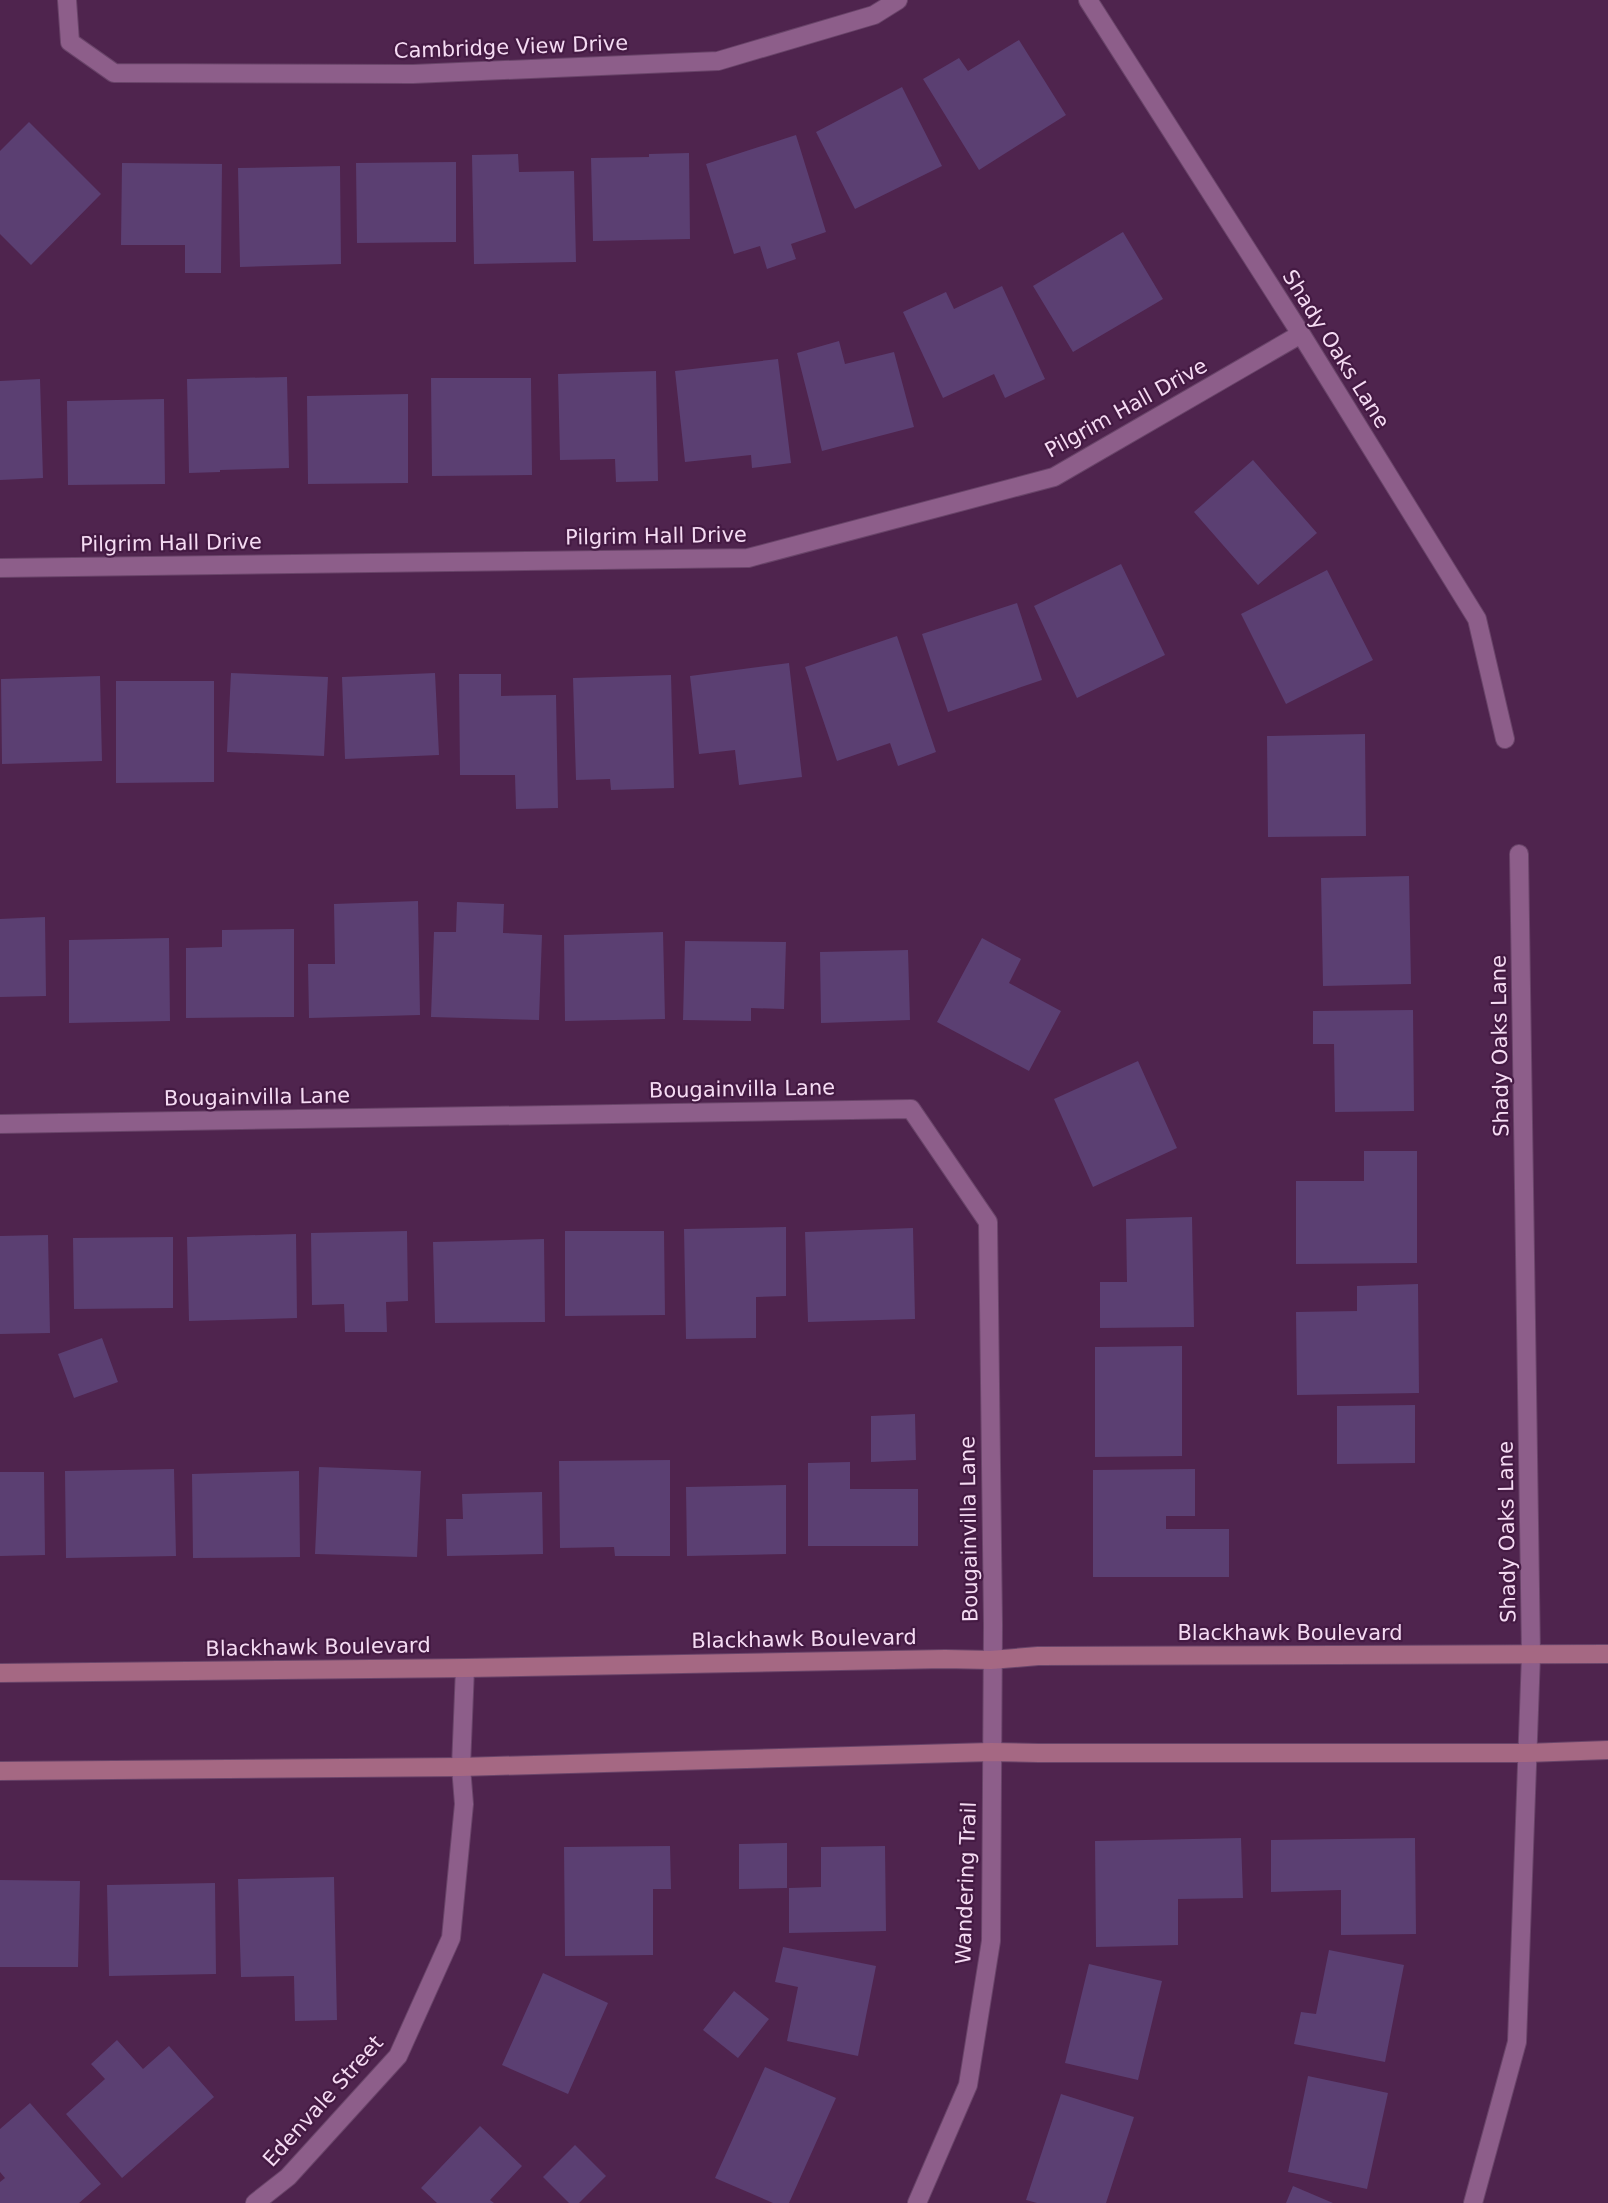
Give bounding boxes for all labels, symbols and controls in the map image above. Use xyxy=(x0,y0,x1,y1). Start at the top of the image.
street label: Cambridge View Drive xyxy=(393,31,629,63)
street label: Shady Oaks Lane xyxy=(1278,266,1394,432)
street label: Pilgrim Hall Drive xyxy=(1041,353,1211,463)
street label: Pilgrim Hall Drive xyxy=(565,522,747,550)
street label: Pilgrim Hall Drive xyxy=(80,529,262,557)
street label: Shady Oaks Lane xyxy=(1486,955,1514,1137)
street label: Bougainvilla Lane xyxy=(649,1075,835,1103)
street label: Bougainvilla Lane xyxy=(164,1083,350,1111)
street label: Bougainvilla Lane xyxy=(955,1436,983,1622)
street label: Shady Oaks Lane xyxy=(1493,1441,1521,1623)
street label: Blackhawk Boulevard xyxy=(1177,1621,1403,1645)
street label: Blackhawk Boulevard xyxy=(691,1625,917,1653)
street label: Blackhawk Boulevard xyxy=(205,1633,431,1661)
street label: Wandering Trail xyxy=(951,1801,981,1965)
street label: Edenvale Street xyxy=(258,2031,388,2171)

